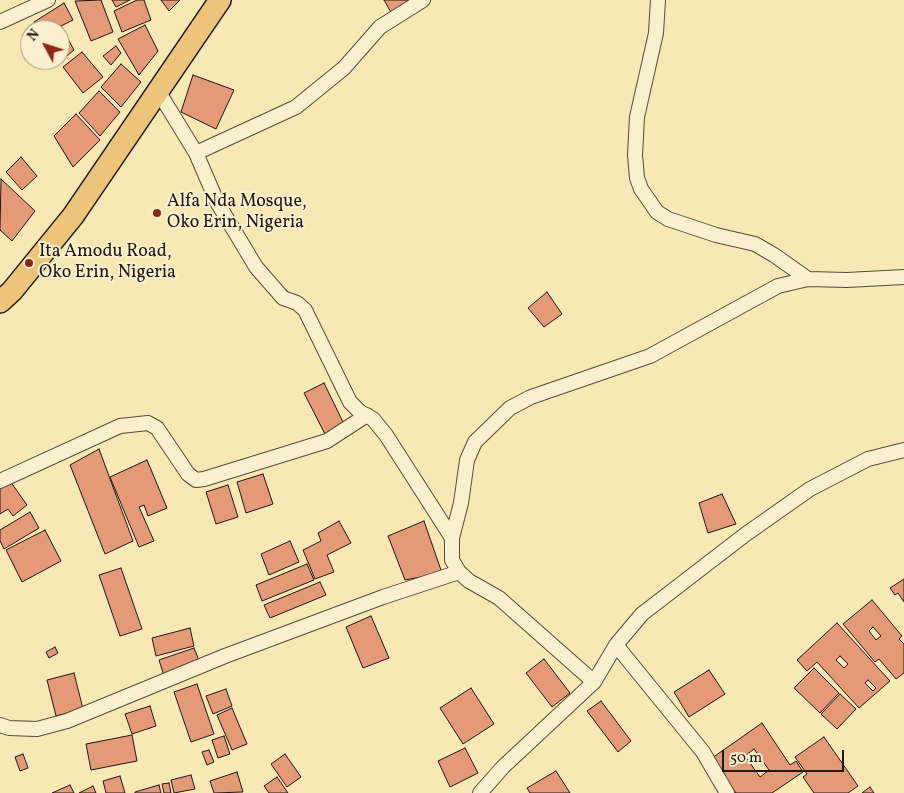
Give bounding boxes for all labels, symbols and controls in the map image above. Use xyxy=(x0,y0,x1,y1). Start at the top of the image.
north arrow xyxy=(20,20,70,70)
text: N xyxy=(23,26,44,46)
place label: Alfa Nda Mosque, Oko Erin, Nigeria xyxy=(167,192,307,234)
marker: Alfa Nda Mosque, Oko Erin, Nigeria xyxy=(151,207,163,219)
place label: Ita Amodu Road, Oko Erin, Nigeria xyxy=(39,242,176,284)
marker: Ita Amodu Road, Oko Erin, Nigeria xyxy=(23,257,35,269)
scale bar xyxy=(724,740,846,772)
text: 50 m xyxy=(730,748,762,769)

